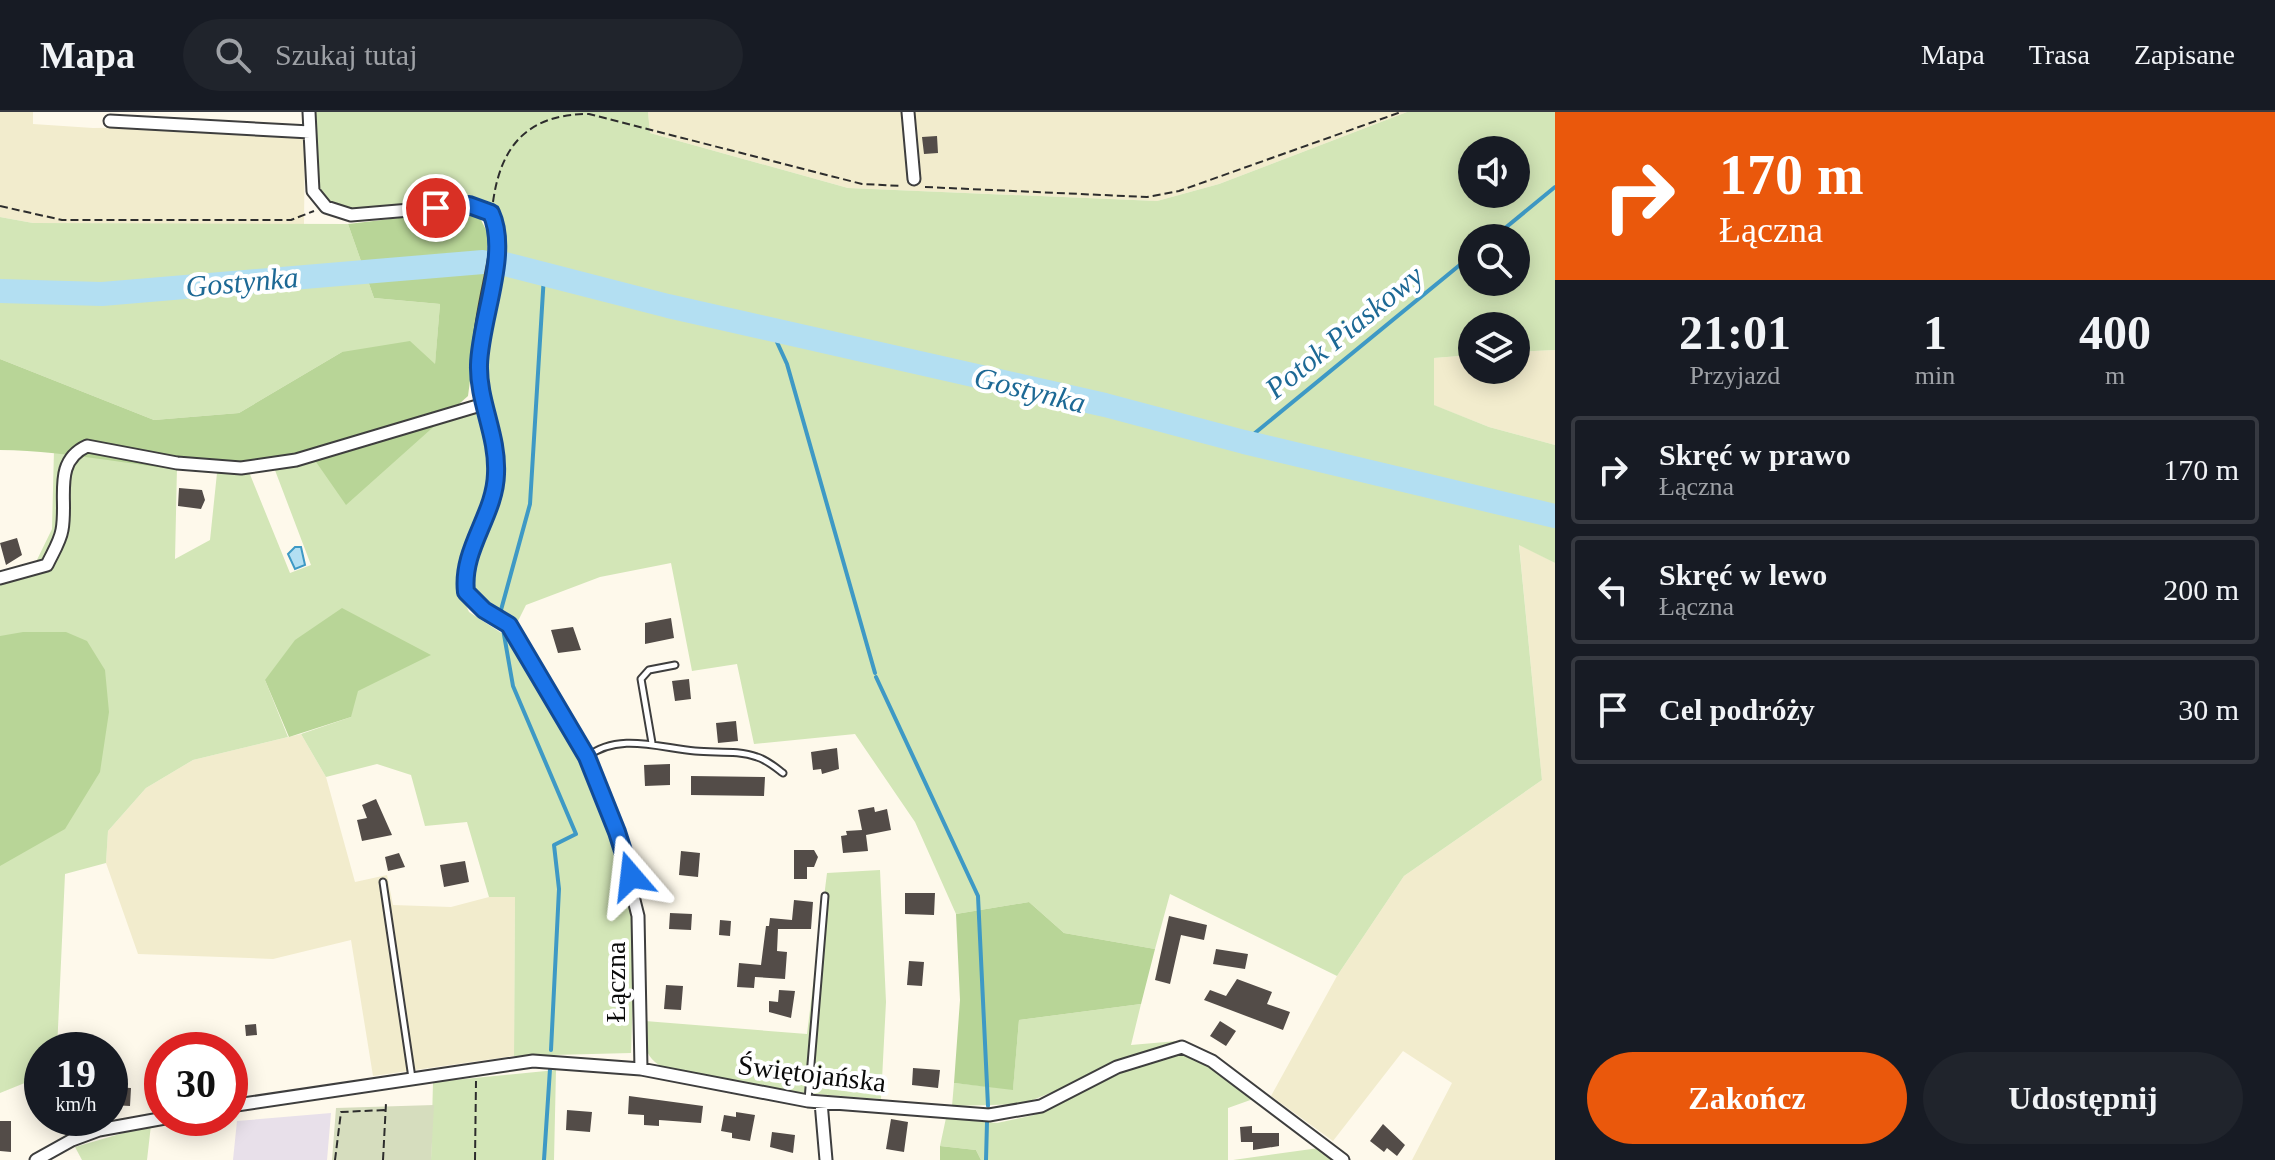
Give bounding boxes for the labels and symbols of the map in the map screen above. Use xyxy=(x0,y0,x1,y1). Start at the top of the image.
pin xyxy=(402,174,470,242)
water label: Potok Piaskowy xyxy=(1258,258,1429,406)
water label: Gostynka xyxy=(184,260,300,303)
water label: Gostynka xyxy=(971,360,1089,419)
position arrow xyxy=(589,834,673,918)
street label: Łączna xyxy=(600,941,631,1022)
speed limit sign: 30 xyxy=(144,1032,248,1136)
street label: Świętojańska xyxy=(736,1049,888,1098)

